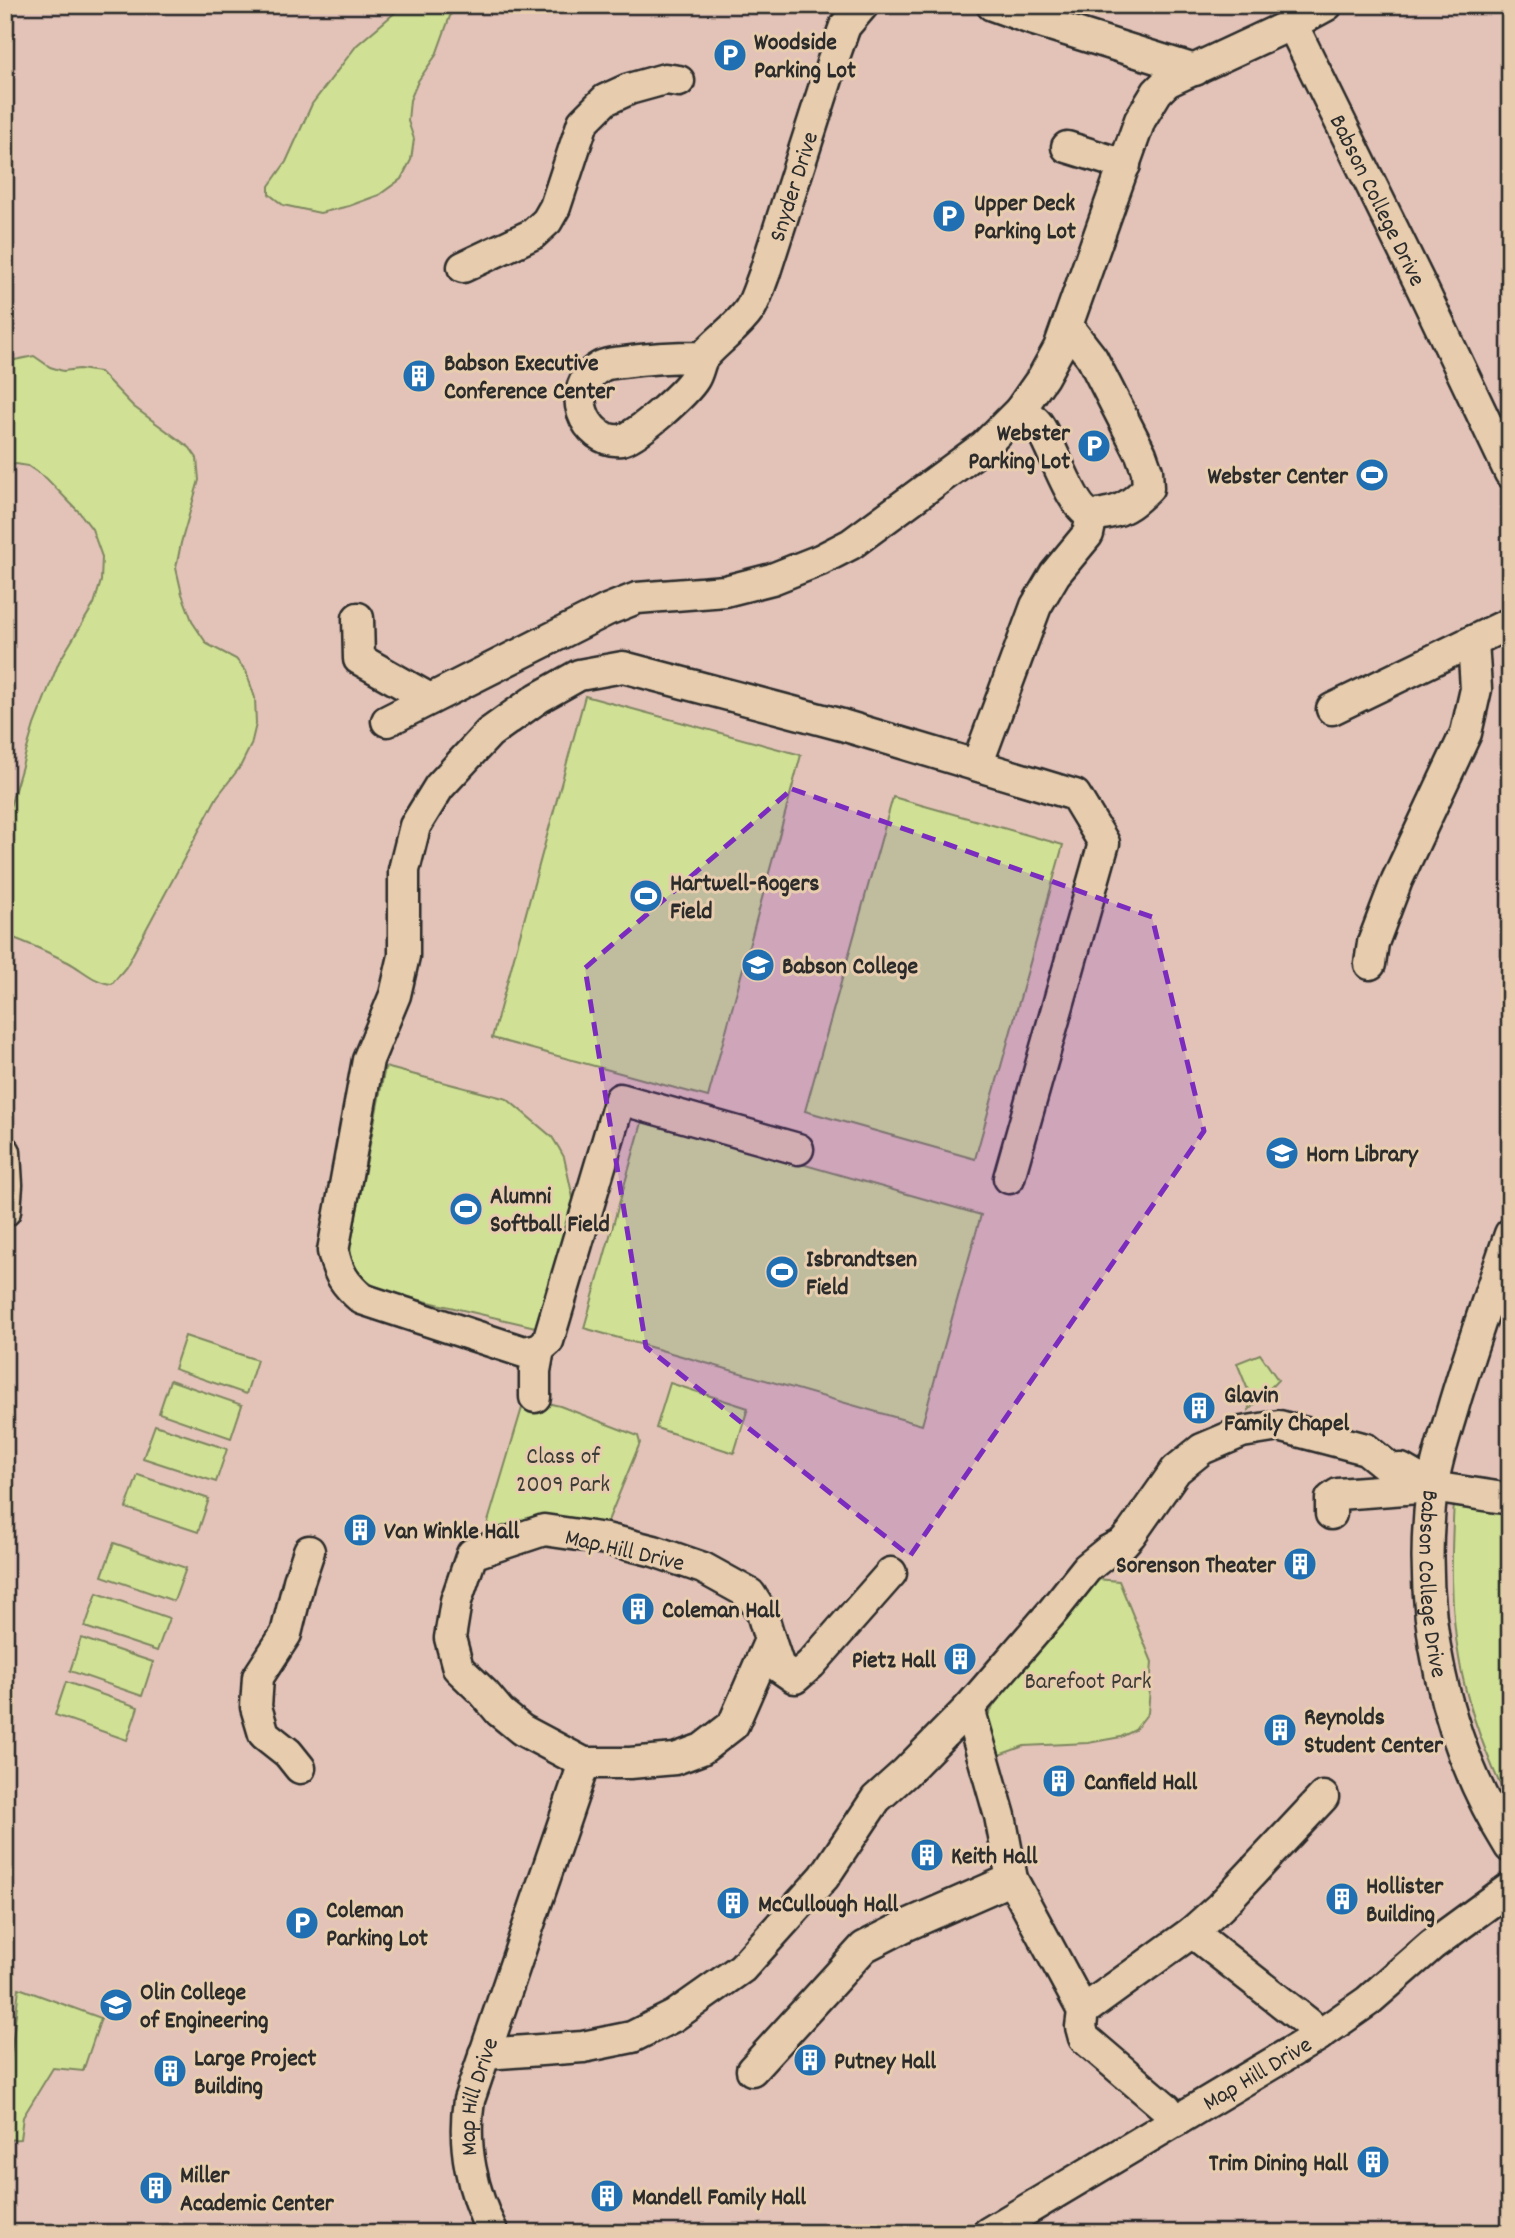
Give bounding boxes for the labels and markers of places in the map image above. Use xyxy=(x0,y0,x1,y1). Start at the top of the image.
place label: Woodside Parking Lot xyxy=(754,27,856,89)
parking icon: Woodside Parking Lot xyxy=(711,36,749,74)
place label: Upper Deck Parking Lot xyxy=(974,188,1076,250)
parking icon: Upper Deck Parking Lot xyxy=(930,197,968,235)
place label: Babson Executive Conference Center xyxy=(444,348,616,410)
building icon: Babson Executive Conference Center xyxy=(400,357,438,395)
place label: Webster Parking Lot xyxy=(968,418,1071,480)
parking icon: Webster Parking Lot xyxy=(1075,427,1113,465)
sports icon: Webster Center xyxy=(1353,456,1391,494)
place label: Webster Center xyxy=(1208,461,1349,495)
place label: Hartwell-Rogers Field xyxy=(670,868,819,930)
sports icon: Hartwell-Rogers Field xyxy=(627,877,665,915)
school or university icon: Babson College xyxy=(739,946,777,984)
place label: Babson College xyxy=(782,951,918,985)
school or university icon: Horn Library xyxy=(1263,1134,1301,1172)
place label: Horn Library xyxy=(1306,1139,1419,1173)
place label: Alumni Softball Field xyxy=(490,1181,610,1243)
sports icon: Alumni Softball Field xyxy=(447,1190,485,1228)
place label: Isbrandtsen Field xyxy=(806,1244,917,1306)
sports icon: Isbrandtsen Field xyxy=(763,1253,801,1291)
place label: Glavin Family Chapel xyxy=(1224,1380,1349,1442)
building icon: Glavin Family Chapel xyxy=(1180,1389,1218,1427)
building icon: Van Winkle Hall xyxy=(341,1511,379,1549)
place label: Van Winkle Hall xyxy=(384,1516,520,1550)
building icon: Sorenson Theater xyxy=(1281,1545,1319,1583)
place label: Sorenson Theater xyxy=(1116,1550,1277,1584)
building icon: Coleman Hall xyxy=(619,1590,657,1628)
place label: Coleman Hall xyxy=(662,1595,780,1629)
building icon: Pietz Hall xyxy=(941,1640,979,1678)
place label: Pietz Hall xyxy=(852,1645,936,1679)
place label: Reynolds Student Center xyxy=(1304,1702,1444,1764)
building icon: Reynolds Student Center xyxy=(1261,1711,1299,1749)
building icon: Canfield Hall xyxy=(1040,1762,1078,1800)
place label: Canfield Hall xyxy=(1084,1767,1198,1801)
building icon: Keith Hall xyxy=(908,1836,946,1874)
place label: Keith Hall xyxy=(951,1841,1038,1875)
place label: Hollister Building xyxy=(1366,1871,1444,1933)
building icon: Hollister Building xyxy=(1323,1880,1361,1918)
building icon: McCullough Hall xyxy=(714,1884,752,1922)
place label: McCullough Hall xyxy=(758,1889,899,1923)
place label: Coleman Parking Lot xyxy=(326,1895,428,1957)
parking icon: Coleman Parking Lot xyxy=(283,1904,321,1942)
place label: Olin College of Engineering xyxy=(140,1977,269,2039)
school or university icon: Olin College of Engineering xyxy=(97,1986,135,2024)
building icon: Putney Hall xyxy=(791,2041,829,2079)
place label: Large Project Building xyxy=(194,2043,317,2105)
place label: Putney Hall xyxy=(834,2046,936,2080)
building icon: Large Project Building xyxy=(151,2052,189,2090)
building icon: Trim Dining Hall xyxy=(1354,2143,1392,2181)
place label: Trim Dining Hall xyxy=(1209,2148,1348,2182)
place label: Miller Academic Center xyxy=(180,2160,335,2222)
building icon: Miller Academic Center xyxy=(137,2169,175,2207)
building icon: Mandell Family Hall xyxy=(588,2177,626,2215)
place label: Mandell Family Hall xyxy=(632,2182,806,2216)

